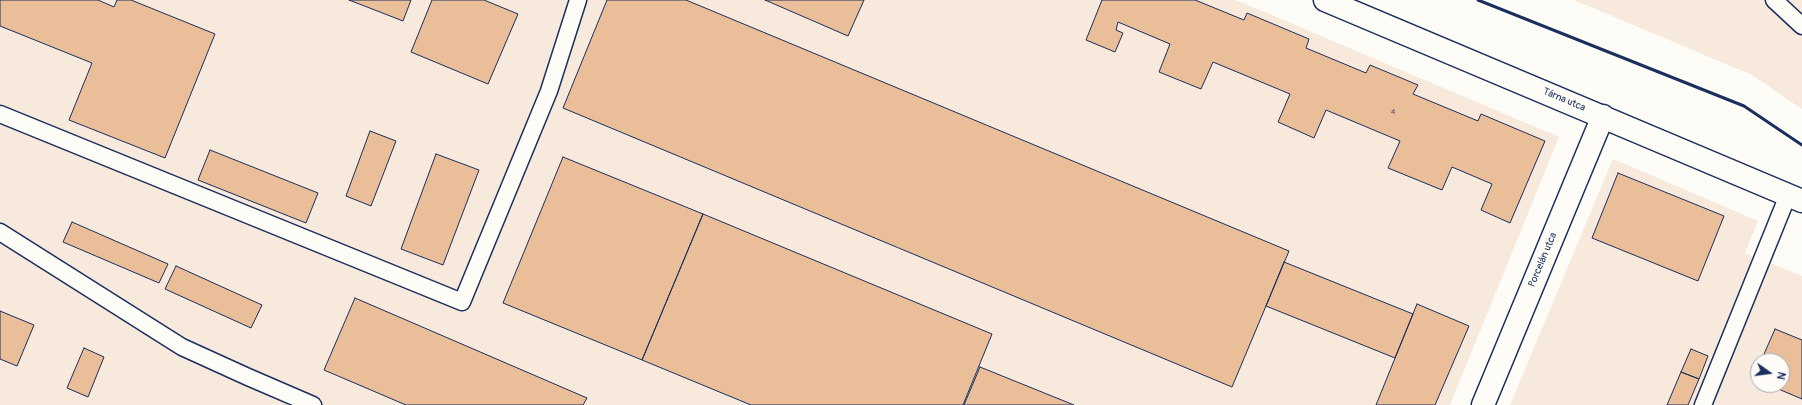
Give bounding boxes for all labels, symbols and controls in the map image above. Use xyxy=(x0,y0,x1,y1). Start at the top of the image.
street label: Tárna utca xyxy=(1541,86,1587,114)
house number: 4 xyxy=(1391,107,1395,117)
street label: Porcelán utca xyxy=(1526,231,1560,289)
north arrow xyxy=(1750,353,1790,393)
text: N xyxy=(1774,371,1788,381)

